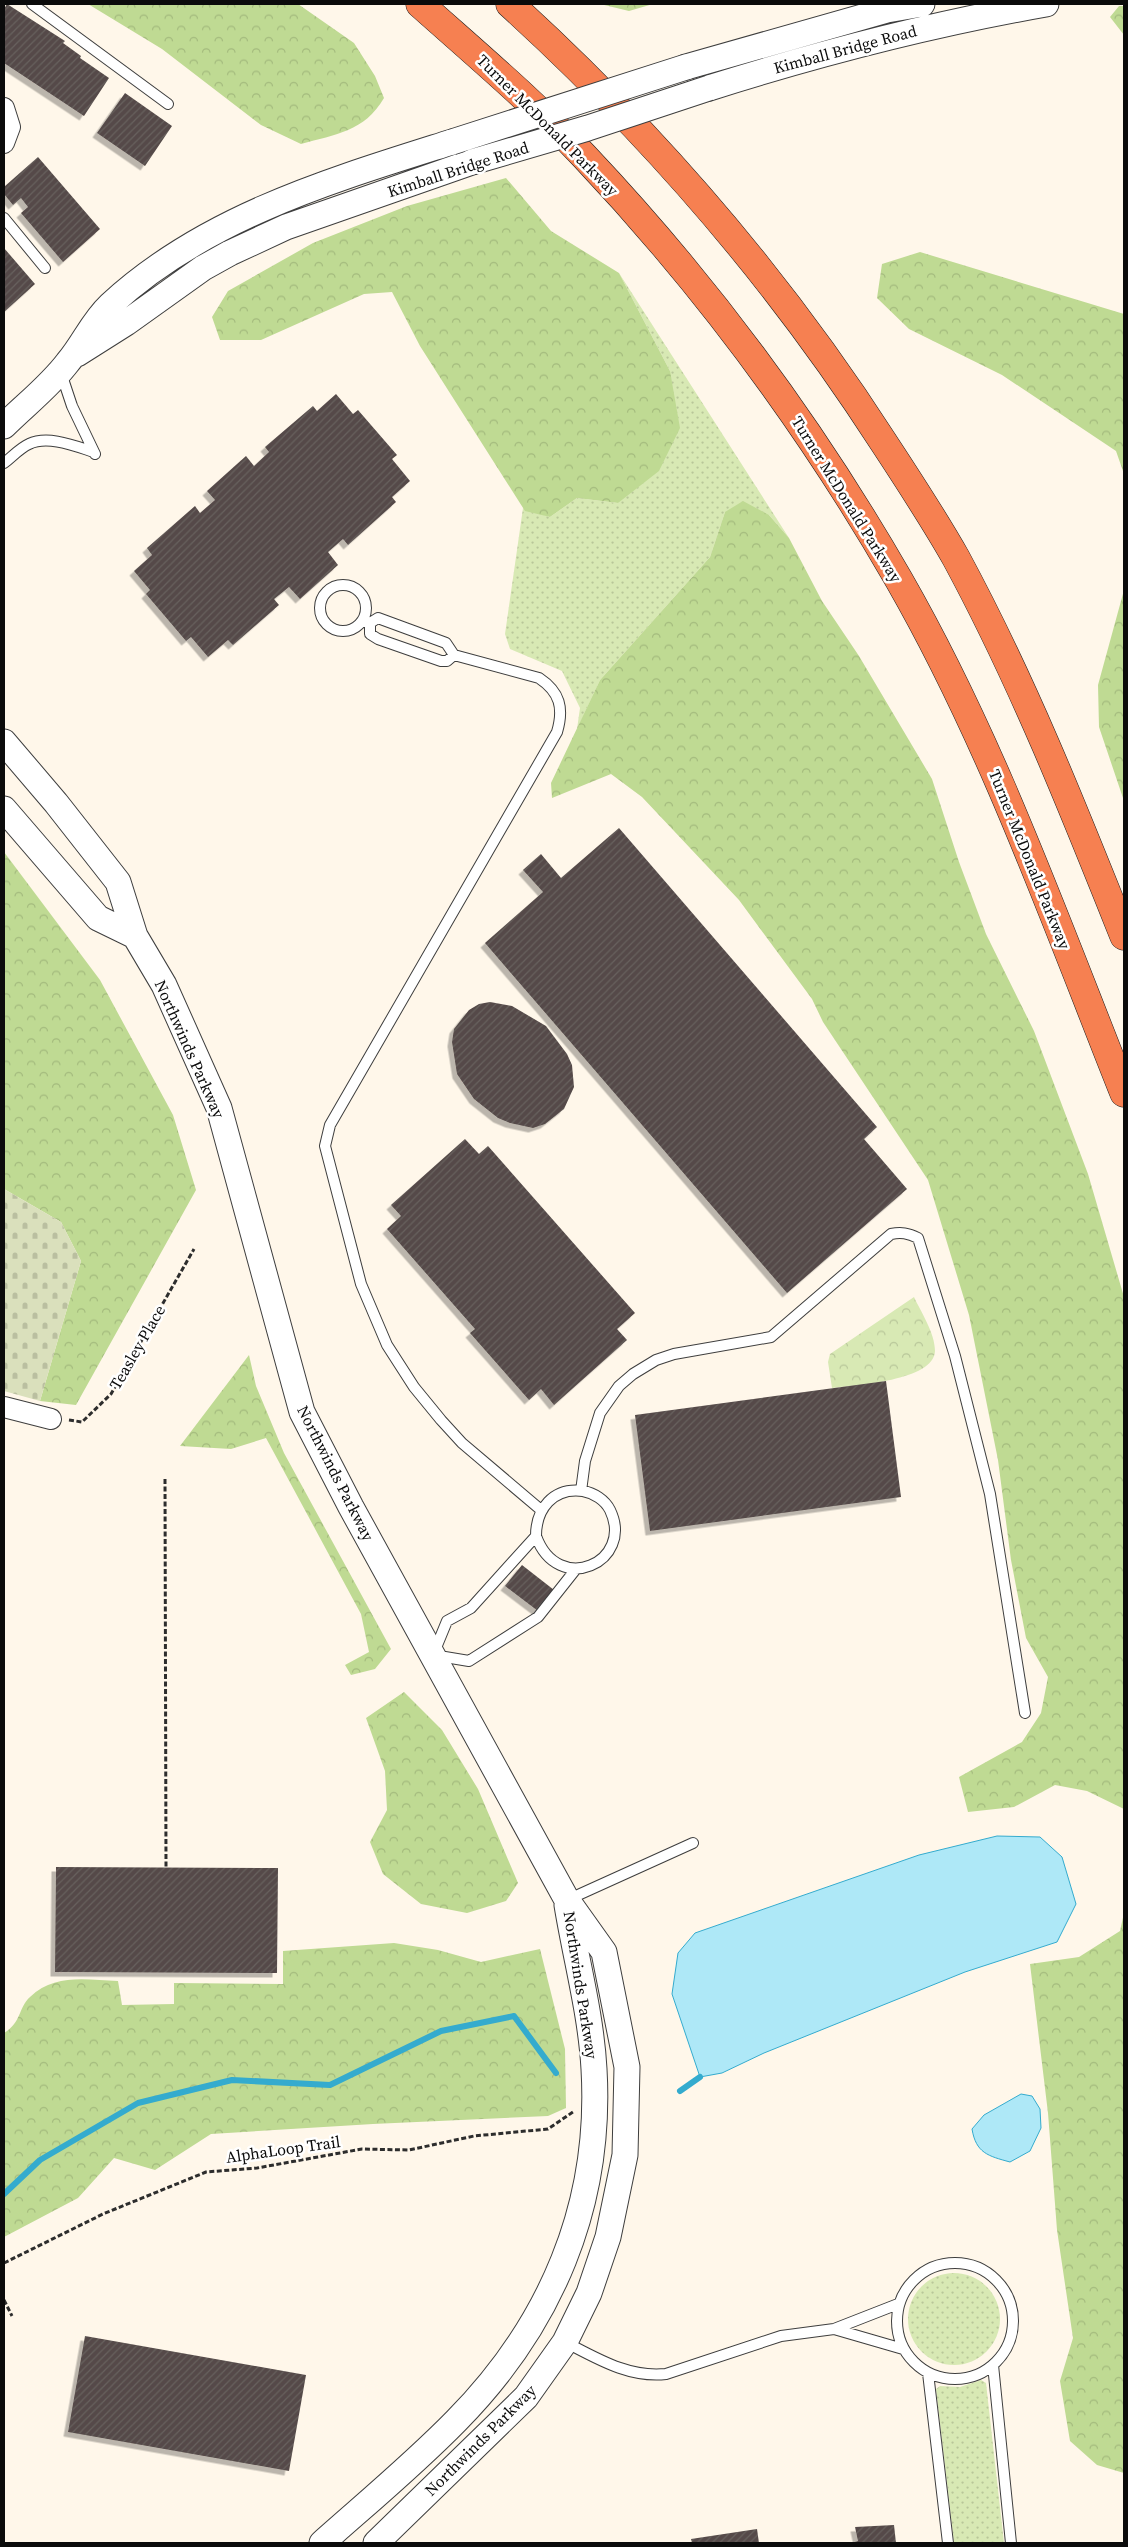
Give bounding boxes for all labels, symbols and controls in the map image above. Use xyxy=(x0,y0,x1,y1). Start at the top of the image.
street label: Kimball Bridge Road xyxy=(771,19,919,79)
street label: Turner McDonald Parkway xyxy=(472,49,624,201)
street label: Kimball Bridge Road xyxy=(385,136,531,202)
street label: Turner McDonald Parkway xyxy=(787,412,908,587)
street label: Turner McDonald Parkway xyxy=(984,766,1076,953)
street label: Northwinds Parkway xyxy=(150,976,231,1122)
street label: Teasley Place xyxy=(104,1301,170,1393)
street label: Northwinds Parkway xyxy=(292,1402,380,1545)
street label: Northwinds Parkway xyxy=(558,1910,604,2061)
street label: AlphaLoop Trail xyxy=(224,2130,342,2168)
street label: Northwinds Parkway xyxy=(419,2379,541,2501)

